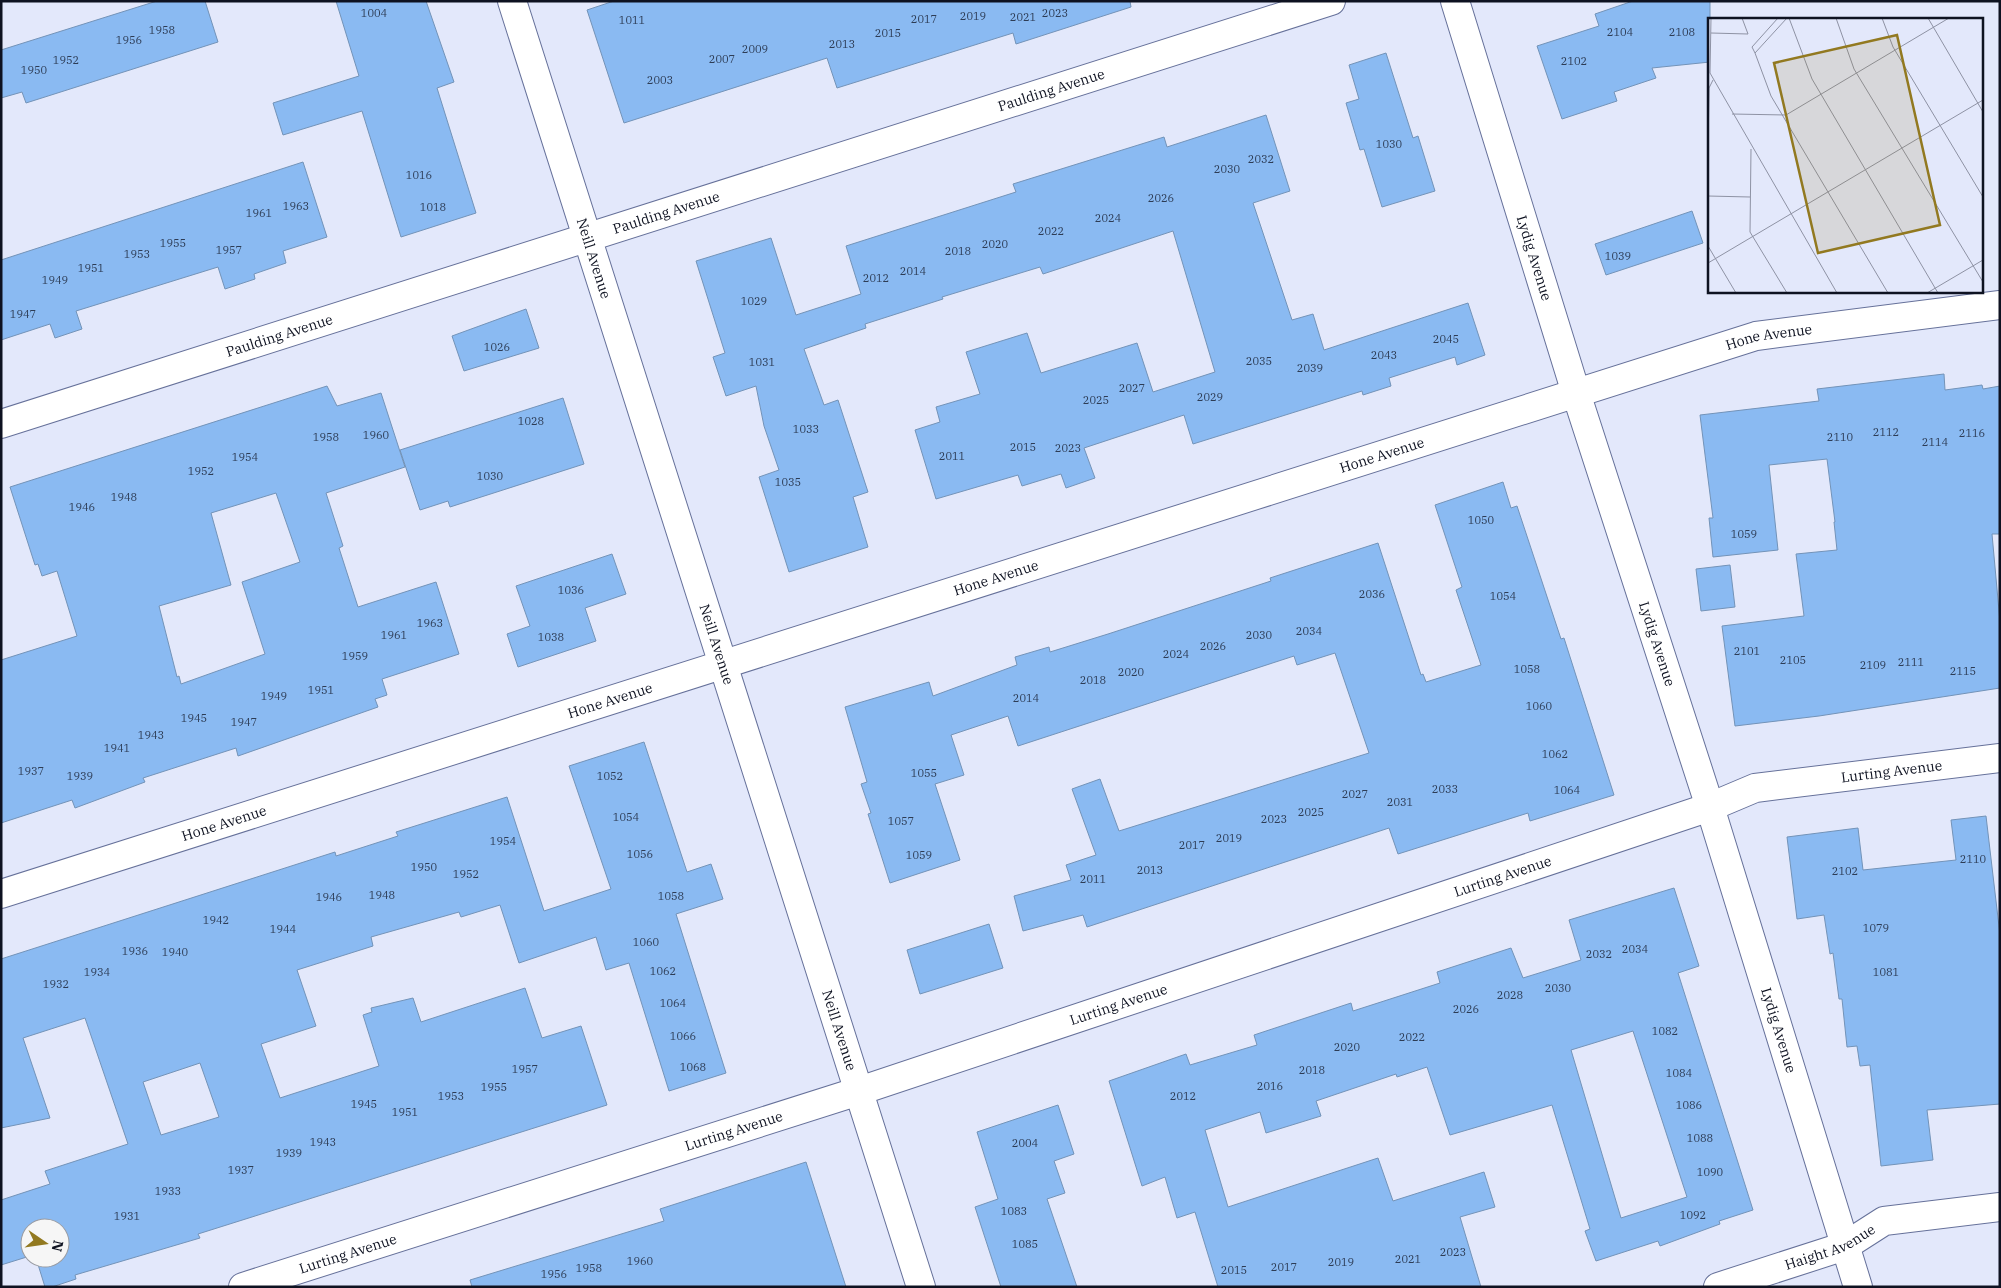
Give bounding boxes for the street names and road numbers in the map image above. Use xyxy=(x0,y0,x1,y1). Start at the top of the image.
street label: Paulding Avenue xyxy=(996,65,1107,115)
street label: Paulding Avenue xyxy=(611,187,722,238)
street label: Lydig Avenue xyxy=(1513,213,1556,303)
street label: Neill Avenue xyxy=(573,216,615,301)
street label: Paulding Avenue xyxy=(224,310,335,361)
street label: Hone Avenue xyxy=(1723,320,1813,354)
street label: Hone Avenue xyxy=(1337,433,1427,477)
street label: Hone Avenue xyxy=(951,556,1041,600)
street label: Lydig Avenue xyxy=(1635,599,1679,689)
street label: Neill Avenue xyxy=(695,602,738,687)
street label: Hone Avenue xyxy=(565,678,655,722)
street label: Lurting Avenue xyxy=(1840,756,1943,786)
street label: Hone Avenue xyxy=(179,801,269,845)
street label: Lurting Avenue xyxy=(1452,852,1554,901)
street label: Lurting Avenue xyxy=(1067,980,1170,1029)
street label: Lydig Avenue xyxy=(1757,985,1800,1075)
street label: Neill Avenue xyxy=(818,988,861,1073)
street label: Lurting Avenue xyxy=(683,1107,785,1155)
street label: Haight Avenue xyxy=(1782,1220,1878,1274)
street label: Lurting Avenue xyxy=(297,1230,399,1278)

